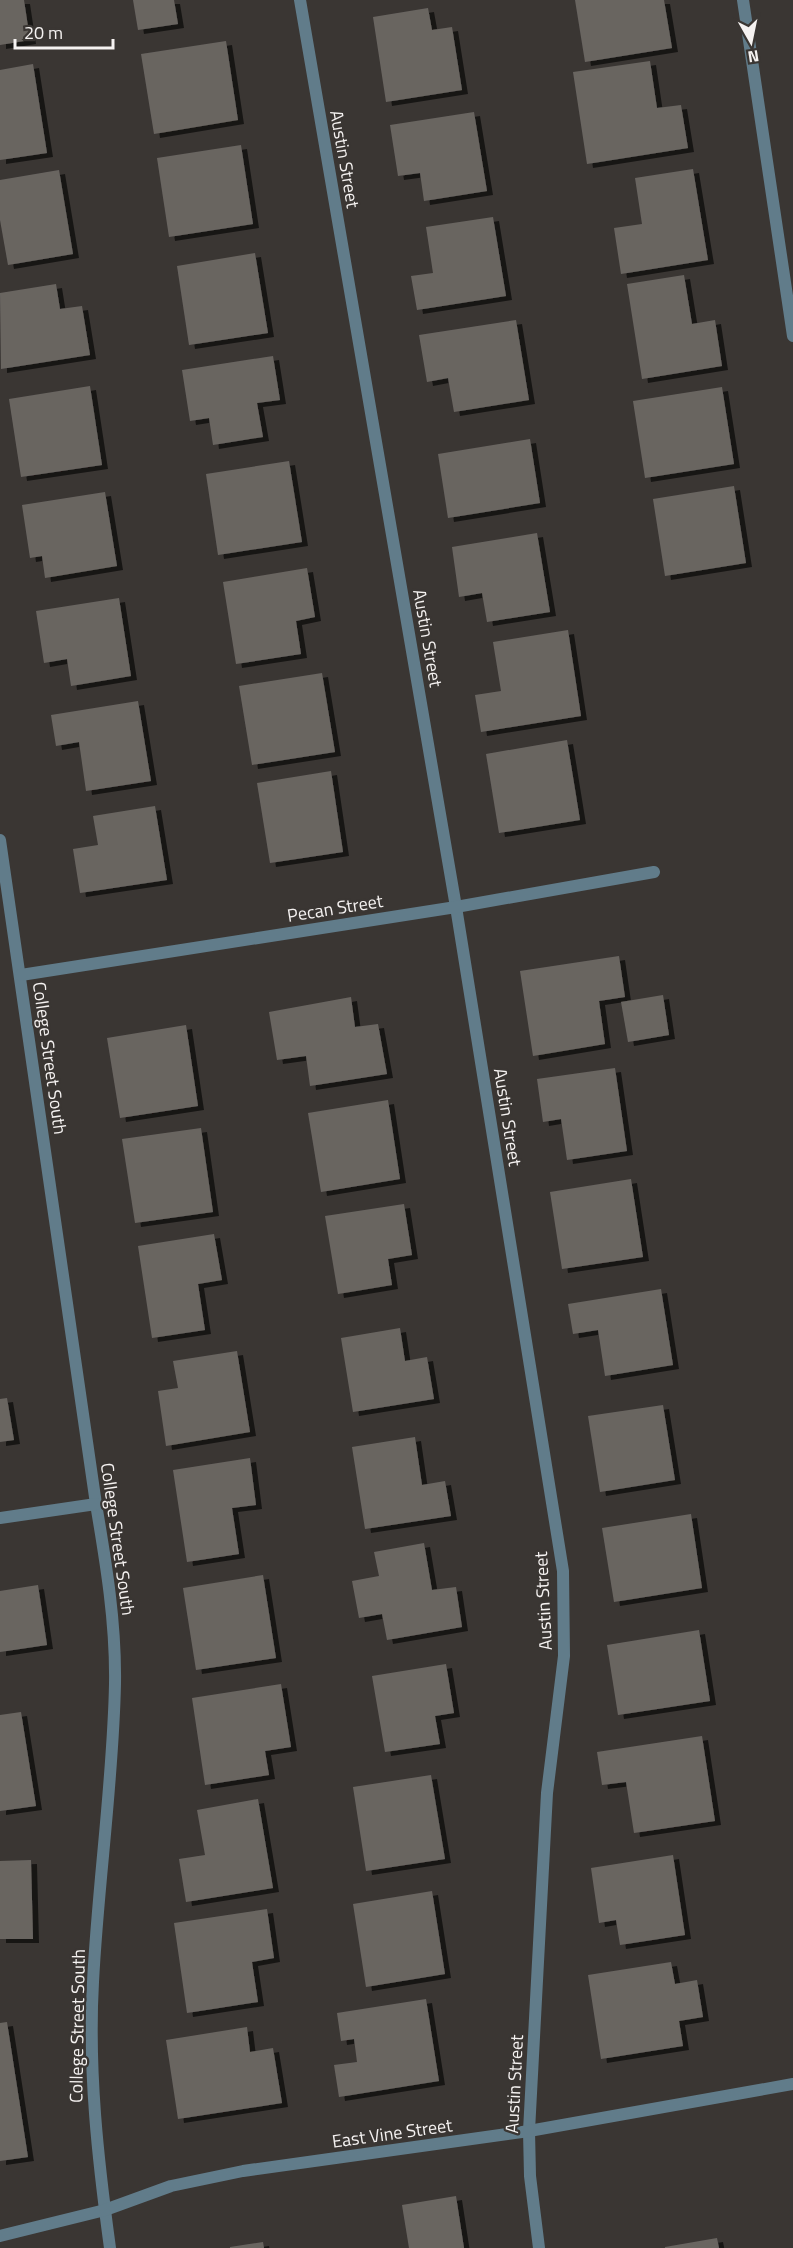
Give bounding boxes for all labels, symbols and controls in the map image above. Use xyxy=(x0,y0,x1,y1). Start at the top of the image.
scale bar xyxy=(15,12,112,50)
north arrow xyxy=(721,12,781,72)
text: 20 m xyxy=(24,19,63,46)
text: N xyxy=(746,44,761,70)
street label: Austin Street xyxy=(323,108,367,211)
street label: Austin Street xyxy=(406,587,450,690)
street label: Pecan Street xyxy=(285,887,385,929)
street label: College Street South xyxy=(26,980,74,1136)
street label: Austin Street xyxy=(487,1066,529,1169)
street label: College Street South xyxy=(94,1461,142,1617)
street label: Austin Street xyxy=(527,1550,559,1651)
street label: College Street South xyxy=(62,1949,92,2103)
street label: Austin Street xyxy=(498,2033,530,2134)
street label: East Vine Street xyxy=(330,2111,455,2155)

